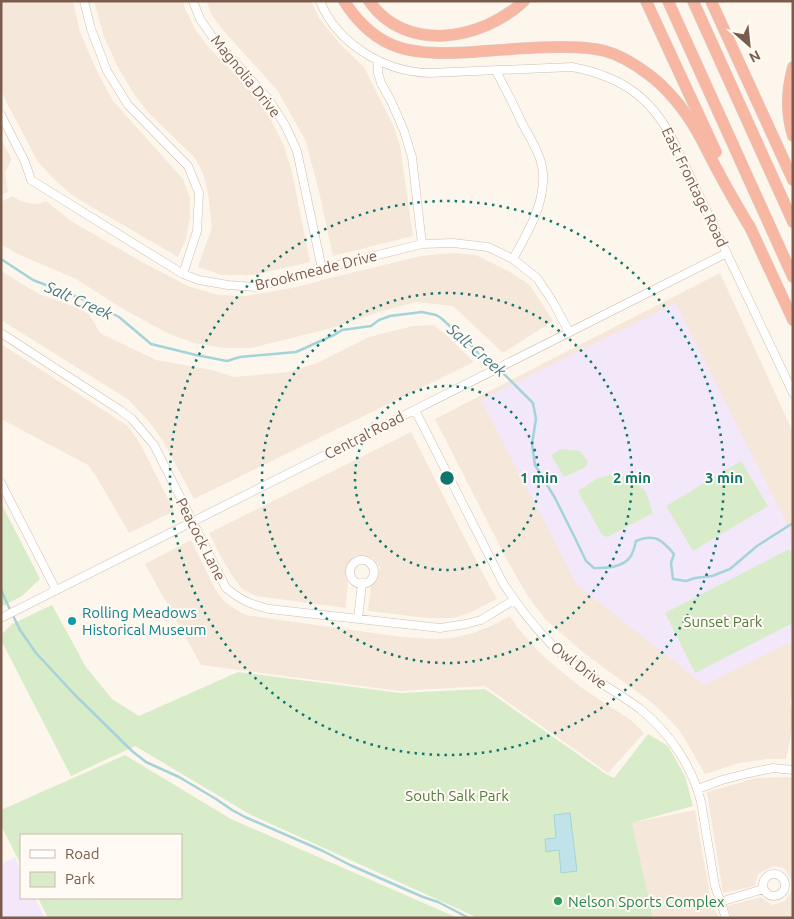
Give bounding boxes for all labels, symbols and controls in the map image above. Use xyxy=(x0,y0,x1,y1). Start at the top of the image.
north arrow xyxy=(724,20,774,70)
street label: Magnolia Drive xyxy=(208,31,284,121)
text: N xyxy=(747,47,763,66)
street label: East Frontage Road xyxy=(659,124,731,250)
street label: Brookmeade Drive xyxy=(253,247,379,293)
water label: Salt Creek xyxy=(42,277,116,323)
water label: Salt Creek xyxy=(443,319,511,381)
street label: Central Road xyxy=(321,408,407,462)
centre of rings xyxy=(438,469,456,487)
text: 1 min xyxy=(520,469,558,486)
text: 2 min xyxy=(613,469,651,486)
text: 3 min xyxy=(705,469,743,486)
street label: Peacock Lane xyxy=(173,495,229,583)
place label: Rolling Meadows Historical Museum xyxy=(82,604,207,638)
park label: Sunset Park xyxy=(684,613,763,630)
marker: Rolling Meadows Historical Museum xyxy=(66,615,78,627)
street label: Owl Drive xyxy=(548,638,610,692)
park label: South Salk Park xyxy=(405,787,509,804)
legend xyxy=(20,834,182,899)
text: Road xyxy=(65,845,100,862)
text: Park xyxy=(65,870,95,887)
place label: Nelson Sports Complex xyxy=(568,893,725,910)
marker: Nelson Sports Complex xyxy=(552,895,564,907)

